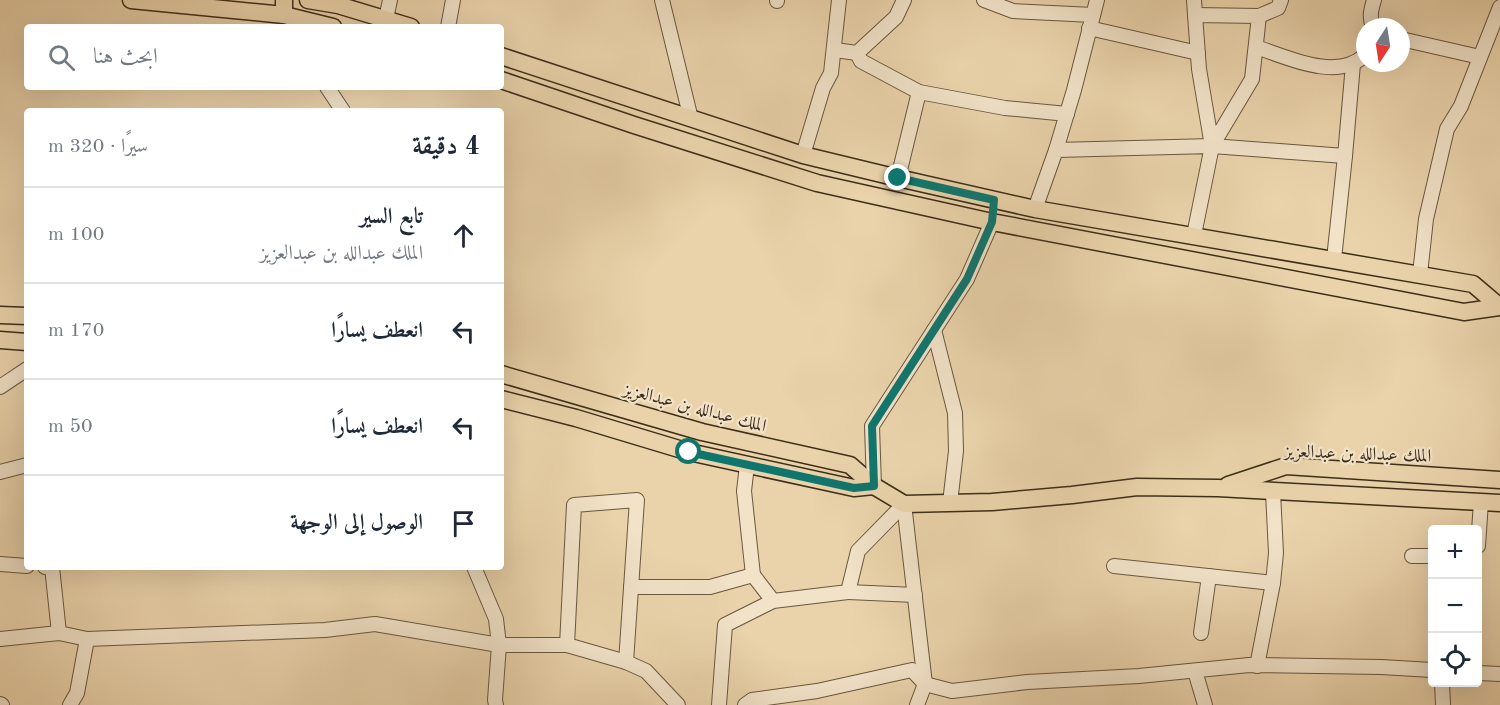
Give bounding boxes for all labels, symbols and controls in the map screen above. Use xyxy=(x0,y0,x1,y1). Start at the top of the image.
north arrow xyxy=(1356,18,1410,72)
search box xyxy=(24,24,504,90)
icon: search xyxy=(45,41,78,74)
text: ابحث هنا xyxy=(93,46,158,68)
text: 4 دقيقة xyxy=(412,134,480,160)
text: سيرًا · 320 m xyxy=(48,137,148,157)
route end xyxy=(884,164,910,190)
text: تابع السير xyxy=(359,206,423,228)
icon: ahead xyxy=(447,219,480,252)
text: 100 m xyxy=(48,225,104,245)
text: الملك عبدالله بن عبدالعزيز xyxy=(260,244,423,264)
icon: left xyxy=(447,315,480,348)
text: انعطف يسارًا xyxy=(331,320,423,342)
text: 170 m xyxy=(48,321,104,341)
street label: الملك عبدالله بن عبدالعزيز xyxy=(619,380,768,438)
icon: left xyxy=(447,411,480,444)
text: انعطف يسارًا xyxy=(331,416,423,438)
text: 50 m xyxy=(48,417,93,437)
route start xyxy=(675,438,701,464)
street label: الملك عبدالله بن عبدالعزيز xyxy=(1282,442,1432,468)
icon: arrive xyxy=(447,507,480,540)
text: الوصول إلى الوجهة xyxy=(290,512,423,534)
map controls xyxy=(1428,525,1482,687)
button: + xyxy=(1428,525,1482,579)
button: − xyxy=(1428,579,1482,633)
button: locate xyxy=(1428,633,1482,687)

